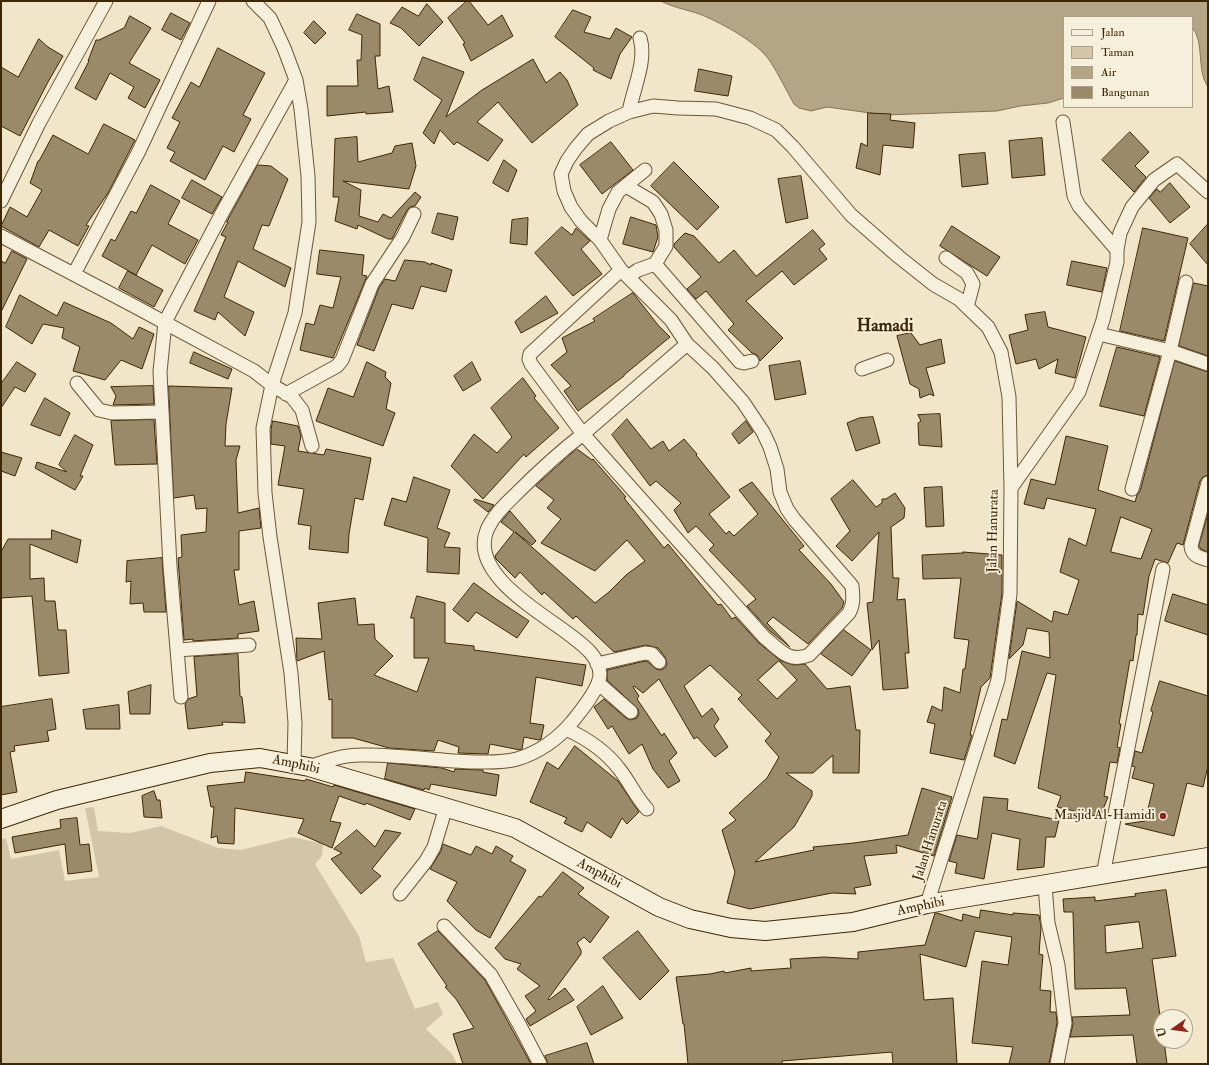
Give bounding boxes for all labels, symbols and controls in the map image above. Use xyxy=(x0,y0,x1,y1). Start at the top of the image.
legend xyxy=(1063,16,1193,108)
text: Jalan xyxy=(1101,25,1125,40)
text: Taman xyxy=(1101,45,1134,60)
text: Air xyxy=(1101,65,1116,80)
text: Bangunan xyxy=(1101,85,1150,100)
district label: Hamadi xyxy=(856,316,914,338)
street label: Jalan Hanurata xyxy=(985,489,1003,573)
street label: Amphibi xyxy=(271,752,321,778)
street label: Jalan Hanurata xyxy=(910,799,952,883)
place label: Masjid Al-Hamidi xyxy=(1053,808,1155,824)
marker: Masjid Al-Hamidi xyxy=(1158,811,1168,821)
street label: Amphibi xyxy=(574,855,624,893)
street label: Amphibi xyxy=(896,894,946,920)
north arrow xyxy=(1153,1009,1193,1049)
text: U xyxy=(1154,1026,1169,1038)

